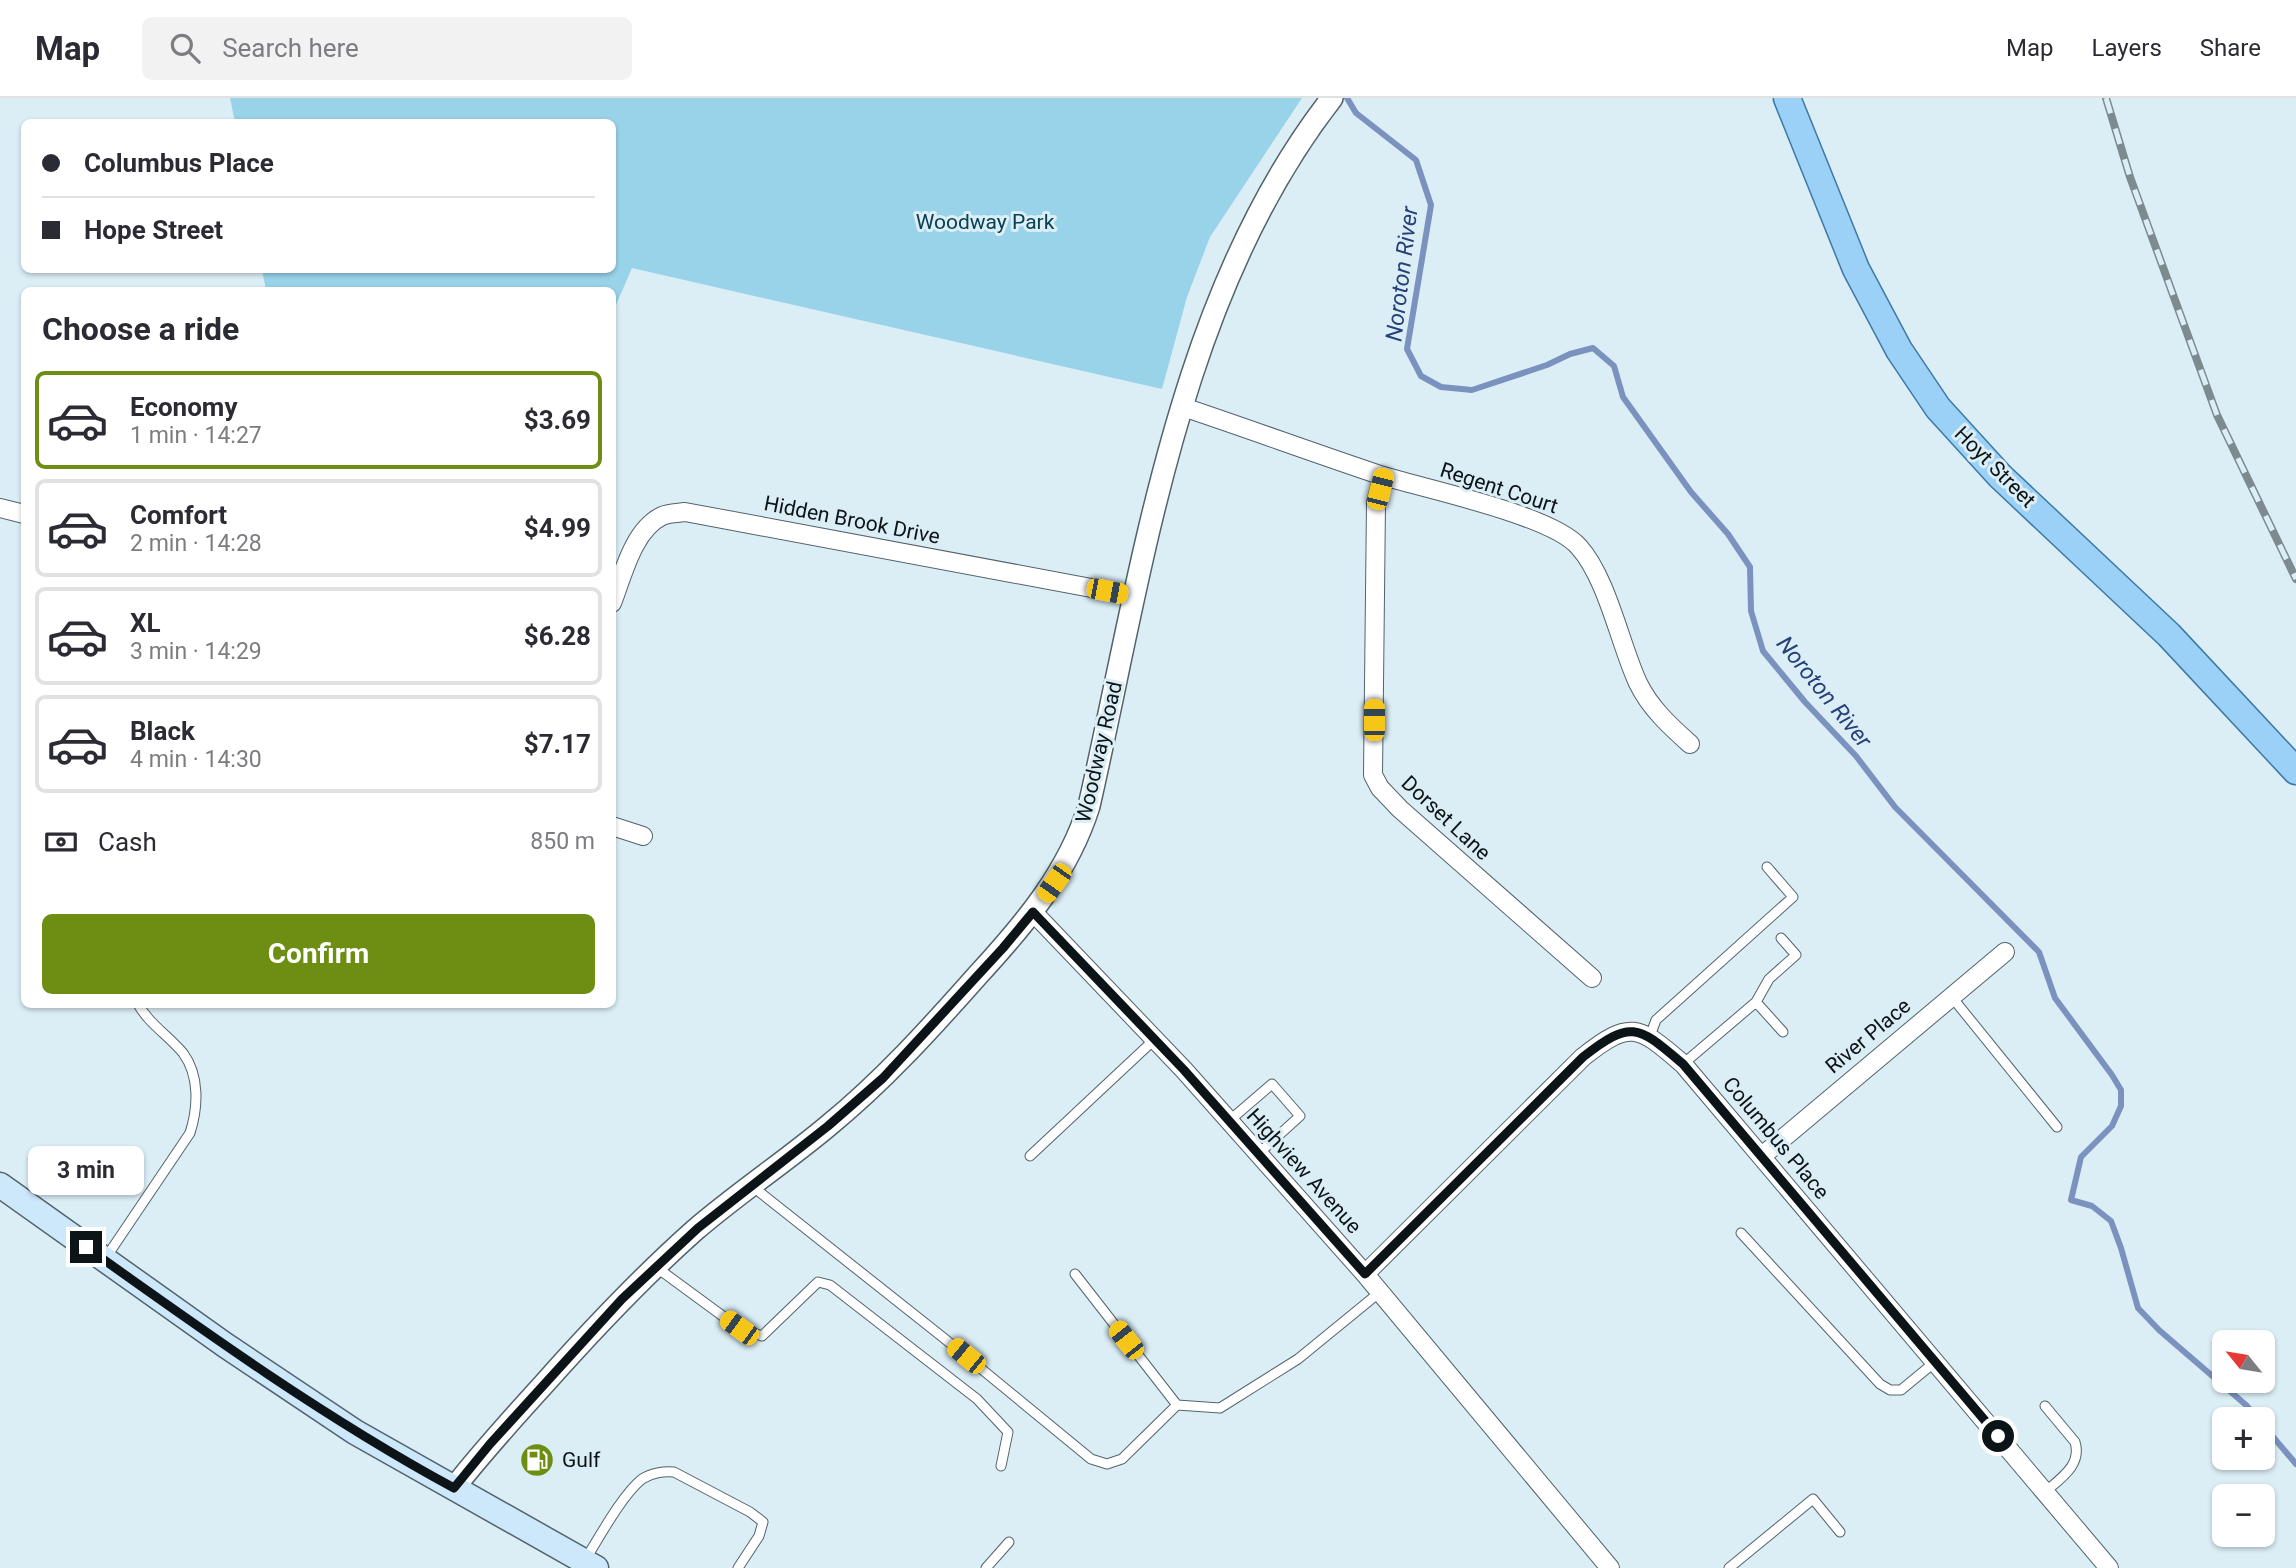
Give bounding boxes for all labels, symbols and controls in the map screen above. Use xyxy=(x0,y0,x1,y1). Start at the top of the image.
search box xyxy=(142,17,632,80)
text: Map xyxy=(35,29,100,68)
icon: search xyxy=(166,29,204,67)
text: Search here xyxy=(222,33,359,63)
text: Map xyxy=(2006,34,2054,62)
text: Layers xyxy=(2092,34,2162,62)
text: Share xyxy=(2200,34,2261,62)
text: Columbus Place xyxy=(84,148,274,178)
water label: Noroton River xyxy=(1380,204,1424,343)
park label: Woodway Park xyxy=(916,210,1055,234)
text: Hope Street xyxy=(84,215,223,245)
text: Choose a ride xyxy=(42,310,239,348)
icon: car xyxy=(46,389,109,452)
text: Economy xyxy=(130,392,237,422)
text: $3.69 xyxy=(524,405,591,435)
text: 1 min · 14:27 xyxy=(130,422,262,449)
street label: Hoyt Street xyxy=(1950,422,2040,512)
street label: Regent Court xyxy=(1437,458,1561,518)
car xyxy=(1365,466,1396,512)
street label: Hidden Brook Drive xyxy=(762,491,942,549)
icon: car xyxy=(46,497,109,560)
text: Comfort xyxy=(130,500,227,530)
text: $4.99 xyxy=(524,513,591,543)
text: 2 min · 14:28 xyxy=(130,530,262,557)
car xyxy=(1085,577,1130,605)
icon: car xyxy=(46,605,109,668)
text: XL xyxy=(130,608,161,638)
text: $6.28 xyxy=(524,621,591,651)
water label: Noroton River xyxy=(1771,631,1878,754)
text: 3 min · 14:29 xyxy=(130,638,262,665)
street label: Woodway Road xyxy=(1071,679,1127,825)
car xyxy=(1364,699,1385,741)
icon: car xyxy=(46,713,109,776)
text: Black xyxy=(130,716,195,746)
text: $7.17 xyxy=(524,729,591,759)
text: 4 min · 14:30 xyxy=(130,746,262,773)
street label: Dorset Lane xyxy=(1397,771,1495,865)
icon: cash xyxy=(42,823,80,861)
text: Cash xyxy=(98,827,157,857)
text: 850 m xyxy=(530,828,595,855)
car xyxy=(1034,860,1075,906)
button: Confirm xyxy=(42,914,595,994)
street label: River Place xyxy=(1821,994,1915,1078)
street label: Columbus Place xyxy=(1718,1072,1834,1204)
street label: Highview Avenue xyxy=(1242,1104,1366,1238)
callout: 3 min xyxy=(28,1146,144,1194)
text: 3 min xyxy=(57,1157,115,1184)
route end xyxy=(70,1231,102,1263)
car xyxy=(716,1307,763,1349)
car xyxy=(1105,1317,1148,1363)
north arrow xyxy=(2212,1330,2275,1393)
map controls xyxy=(2212,1330,2275,1547)
car xyxy=(944,1335,989,1377)
button: + xyxy=(2212,1407,2275,1470)
route start xyxy=(1982,1420,2014,1452)
fuel station icon: Gulf xyxy=(518,1441,556,1479)
place label: Gulf xyxy=(562,1448,601,1472)
button: − xyxy=(2212,1484,2275,1547)

